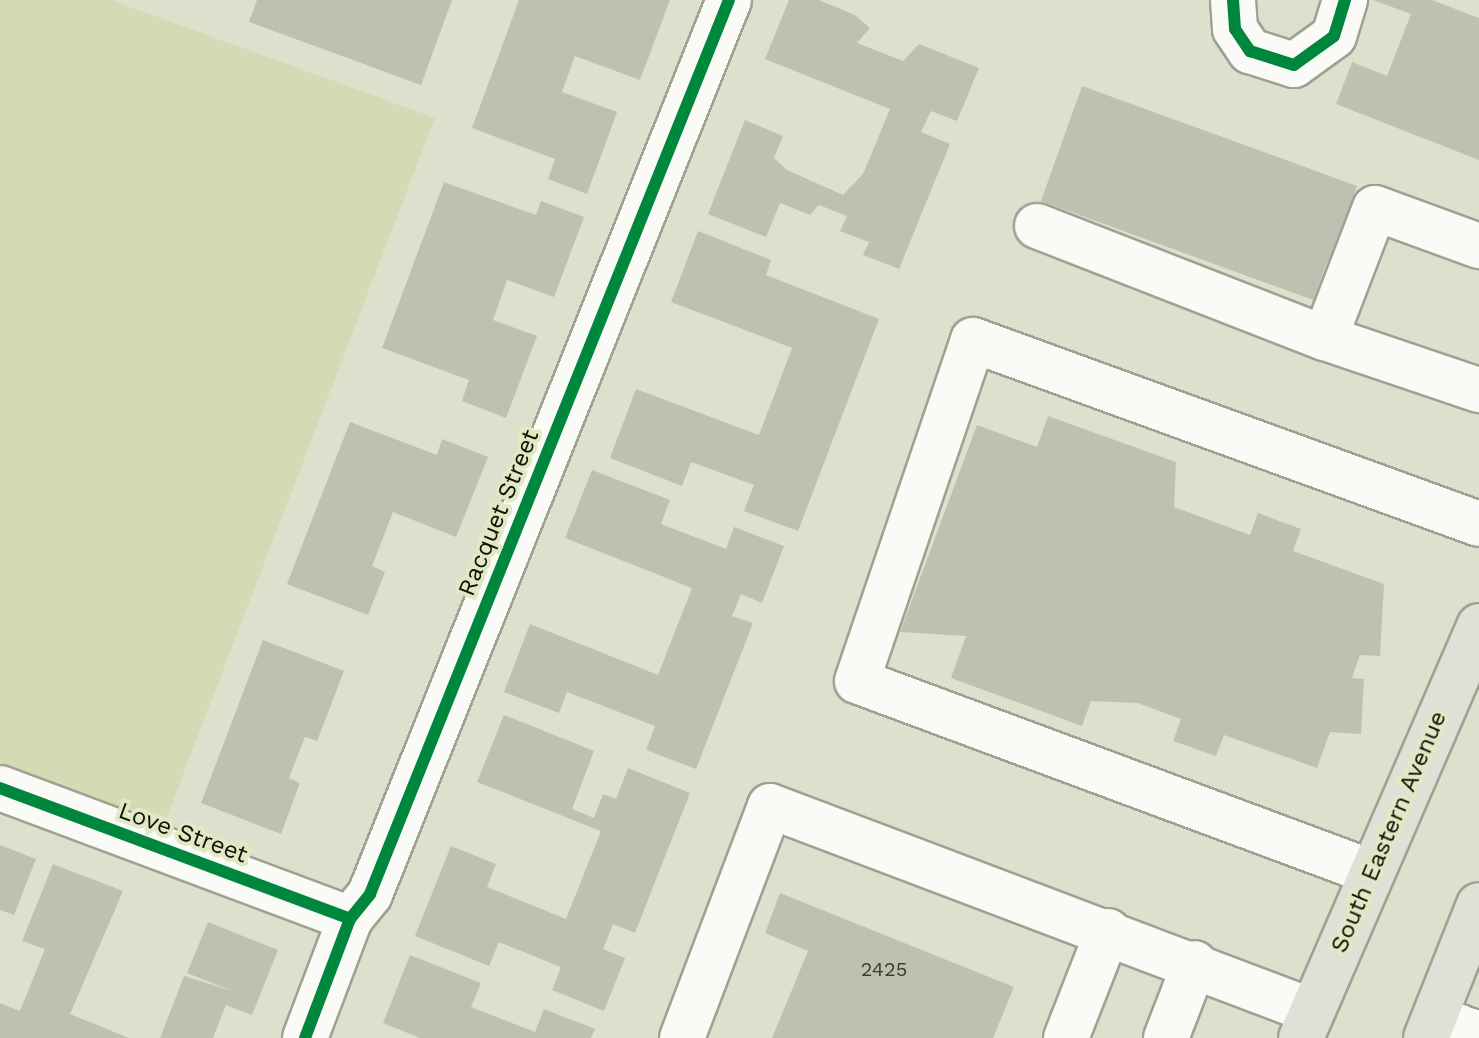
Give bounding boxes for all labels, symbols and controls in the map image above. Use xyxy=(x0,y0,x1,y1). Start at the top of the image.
street label: Racquet Street xyxy=(453,426,545,600)
street label: South Eastern Avenue xyxy=(1325,706,1453,958)
street label: Love Street xyxy=(115,796,251,870)
house number: 2425 xyxy=(861,957,907,981)

